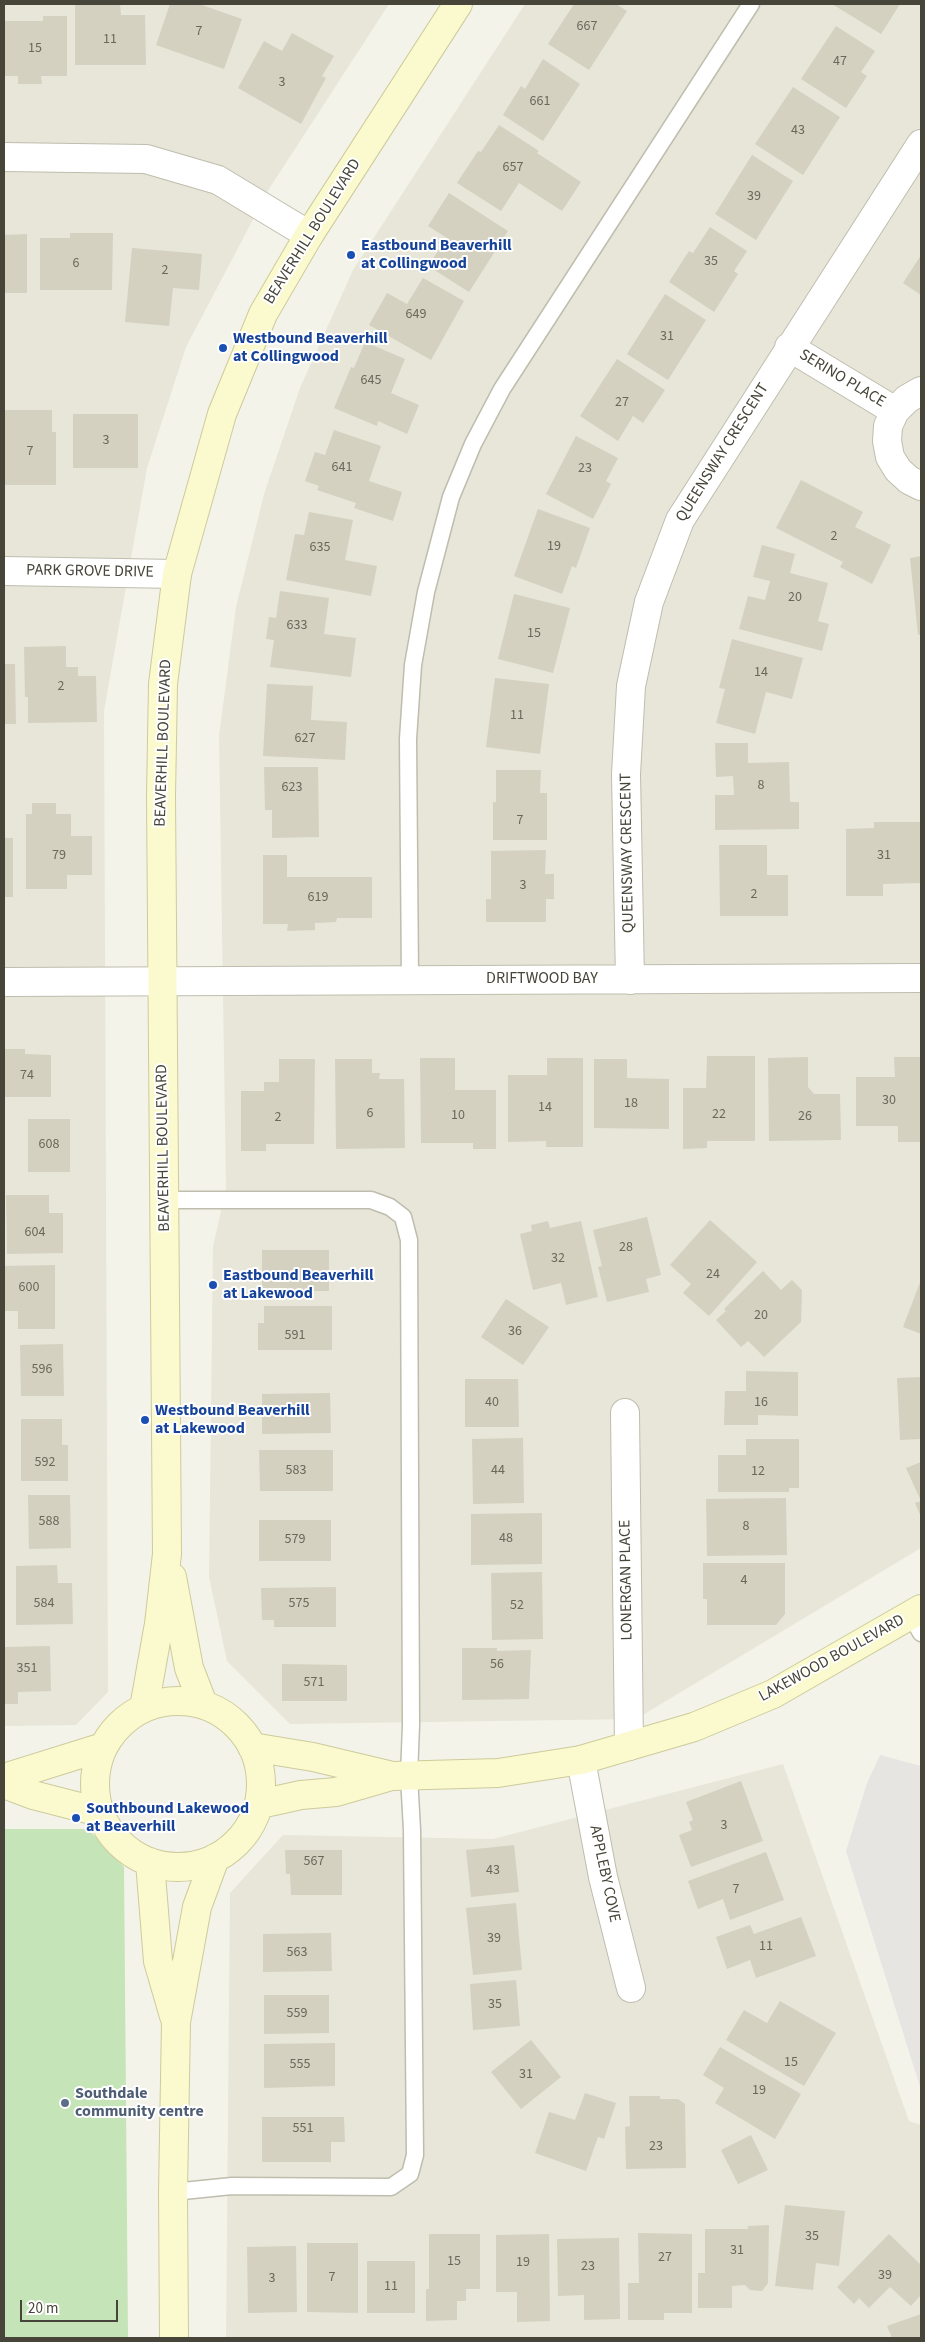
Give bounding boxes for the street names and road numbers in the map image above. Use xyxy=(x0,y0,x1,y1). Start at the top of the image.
street label: BEAVERHILL BOULEVARD xyxy=(260,156,366,308)
street label: SERINO PLACE xyxy=(795,346,889,412)
street label: QUEENSWAY CRESCENT xyxy=(672,380,774,526)
street label: PARK GROVE DRIVE xyxy=(26,561,154,583)
street label: BEAVERHILL BOULEVARD xyxy=(151,659,177,827)
street label: QUEENSWAY CRESCENT xyxy=(617,773,639,933)
street label: DRIFTWOOD BAY xyxy=(486,969,598,989)
street label: BEAVERHILL BOULEVARD xyxy=(153,1064,175,1232)
street label: LONERGAN PLACE xyxy=(616,1519,638,1641)
street label: LAKEWOOD BOULEVARD xyxy=(756,1611,908,1707)
street label: APPLEBY COVE xyxy=(584,1824,624,1924)

